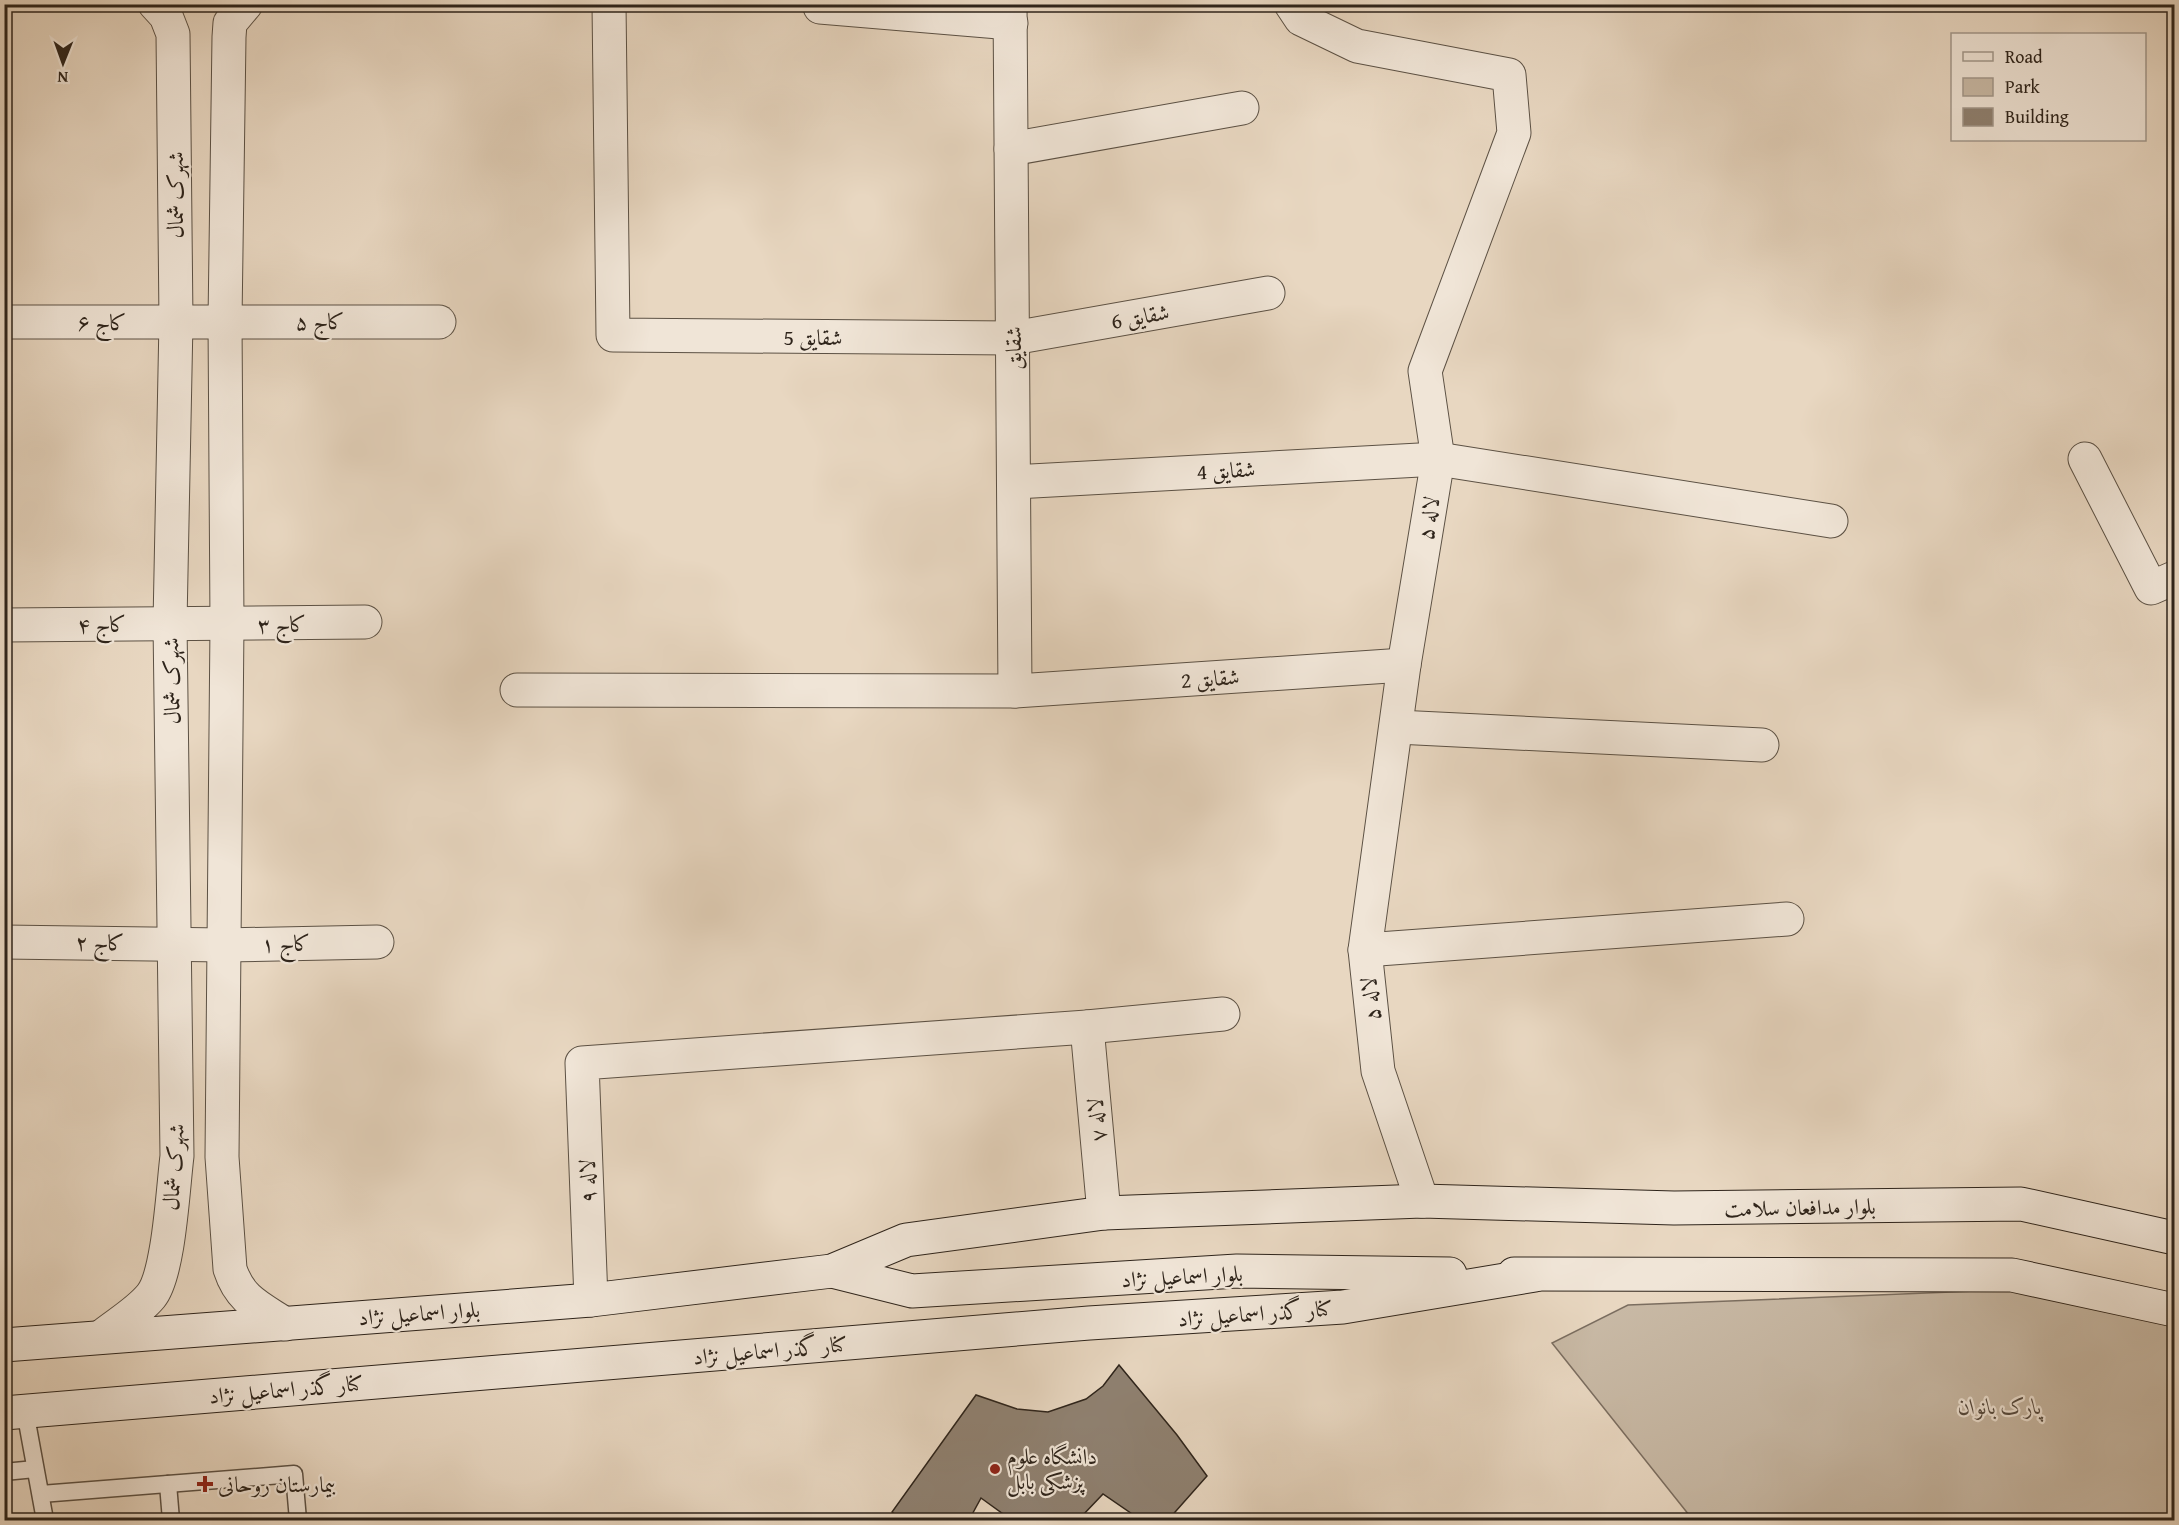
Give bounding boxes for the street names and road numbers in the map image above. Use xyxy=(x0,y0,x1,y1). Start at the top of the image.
street label: شهرک شمال xyxy=(159,152,191,238)
street label: شقايق 6 xyxy=(1108,295,1172,337)
street label: کاج ۵ xyxy=(295,305,345,341)
street label: کاج ۶ xyxy=(77,306,127,342)
street label: شقايق 5 xyxy=(784,321,842,353)
street label: شقايق xyxy=(997,326,1029,370)
street label: شقايق 4 xyxy=(1196,452,1256,488)
street label: لاله ۵ xyxy=(1409,494,1447,542)
street label: کاج ۴ xyxy=(77,608,127,644)
street label: کاج ۳ xyxy=(257,608,307,644)
street label: شهرک شمال xyxy=(154,637,188,725)
street label: شقايق 2 xyxy=(1180,660,1240,696)
street label: کاج ۲ xyxy=(75,926,125,962)
street label: کاج ۱ xyxy=(261,927,311,963)
street label: لاله ۵ xyxy=(1351,975,1389,1023)
street label: لاله ۷ xyxy=(1078,1097,1114,1143)
street label: شهرک شمال xyxy=(154,1122,192,1212)
street label: لاله ۹ xyxy=(570,1159,604,1203)
street label: بلوار مدافعان سلامت xyxy=(1724,1190,1876,1224)
street label: بلوار اسماعیل نژاد xyxy=(1120,1257,1244,1295)
street label: کنار گذر اسماعیل نژاد xyxy=(1176,1292,1334,1334)
street label: بلوار اسماعیل نژاد xyxy=(357,1293,481,1333)
street label: کنار گذر اسماعیل نژاد xyxy=(691,1327,849,1373)
street label: کنار گذر اسماعیل نژاد xyxy=(207,1366,365,1412)

